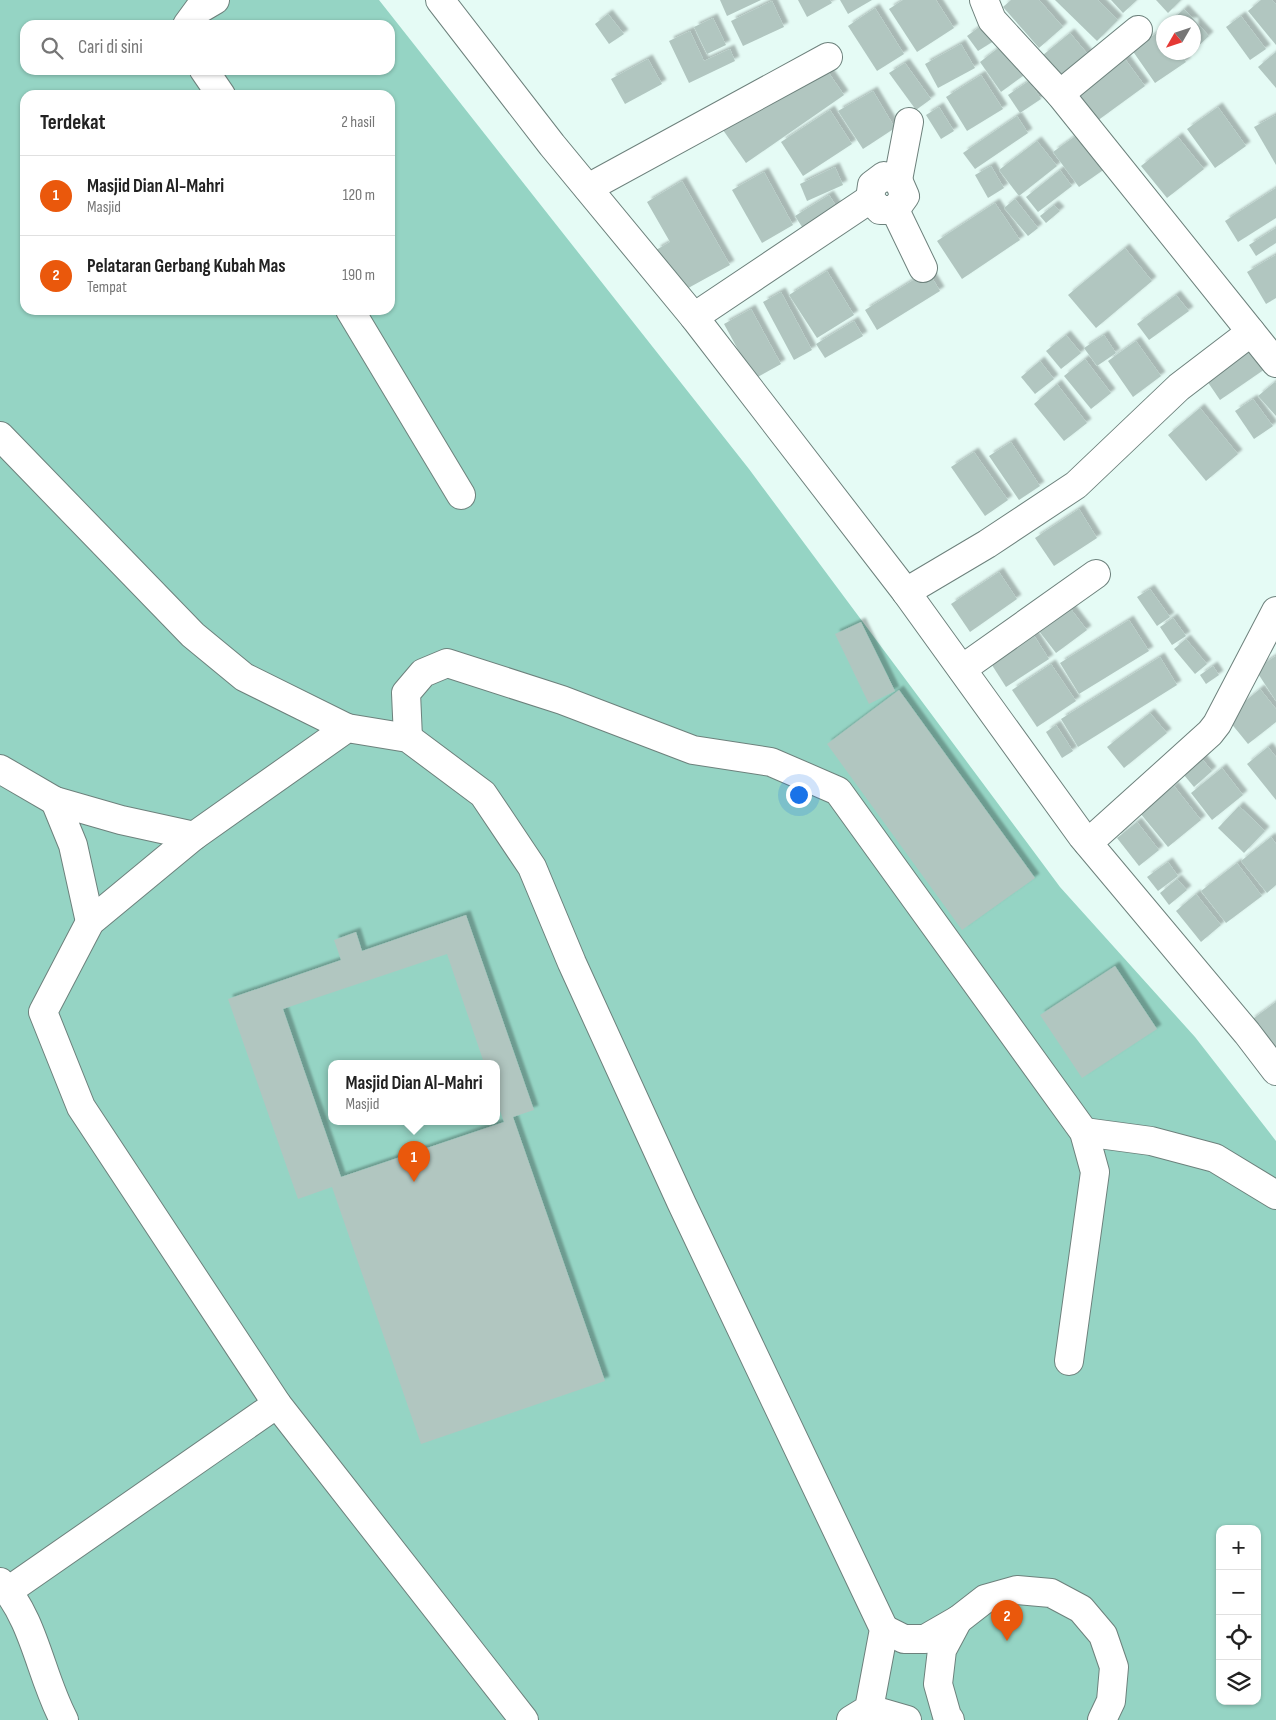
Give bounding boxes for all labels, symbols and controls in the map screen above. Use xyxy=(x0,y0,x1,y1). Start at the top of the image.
north arrow xyxy=(1156,15,1201,60)
search box xyxy=(20,20,395,75)
icon: search xyxy=(38,34,66,62)
text: Cari di sini xyxy=(78,36,143,59)
text: Terdekat xyxy=(40,110,106,135)
text: 2 hasil xyxy=(341,113,375,132)
text: Masjid Dian Al-Mahri xyxy=(87,175,224,198)
text: 1 xyxy=(53,186,59,205)
text: 120 m xyxy=(343,186,375,205)
text: Masjid xyxy=(87,198,121,217)
text: Pelataran Gerbang Kubah Mas xyxy=(87,255,285,278)
text: 2 xyxy=(52,266,60,285)
text: 190 m xyxy=(342,266,375,285)
text: Tempat xyxy=(87,278,127,297)
your location xyxy=(786,782,812,808)
popup xyxy=(328,1060,500,1125)
text: Masjid Dian Al-Mahri xyxy=(345,1072,483,1095)
text: Masjid xyxy=(345,1095,379,1114)
pin: 1 xyxy=(398,1141,430,1182)
map controls xyxy=(1216,1525,1261,1705)
button: + xyxy=(1216,1525,1261,1570)
button: − xyxy=(1216,1570,1261,1615)
pin: 2 xyxy=(991,1600,1023,1641)
button: locate xyxy=(1216,1615,1261,1660)
button: layers xyxy=(1216,1660,1261,1705)

